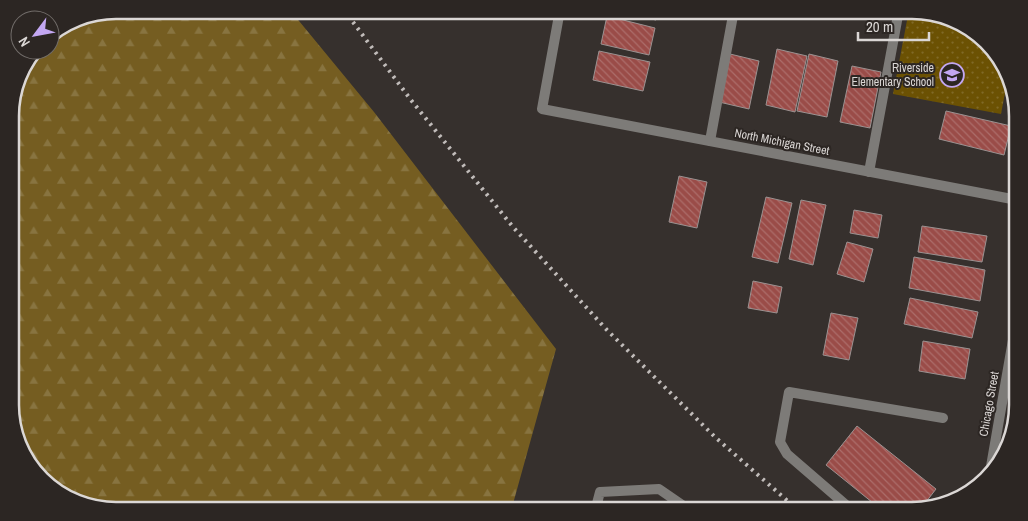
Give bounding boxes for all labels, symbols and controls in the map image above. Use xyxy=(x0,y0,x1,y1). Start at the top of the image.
north arrow xyxy=(10,10,60,60)
scale bar xyxy=(858,10,929,42)
text: 20 m xyxy=(866,16,893,37)
text: N xyxy=(14,34,34,50)
place label: Riverside Elementary School xyxy=(851,60,934,90)
school or university icon: Riverside Elementary School xyxy=(939,62,965,88)
street label: North Michigan Street xyxy=(733,125,831,159)
street label: Chicago Street xyxy=(975,370,1003,438)

